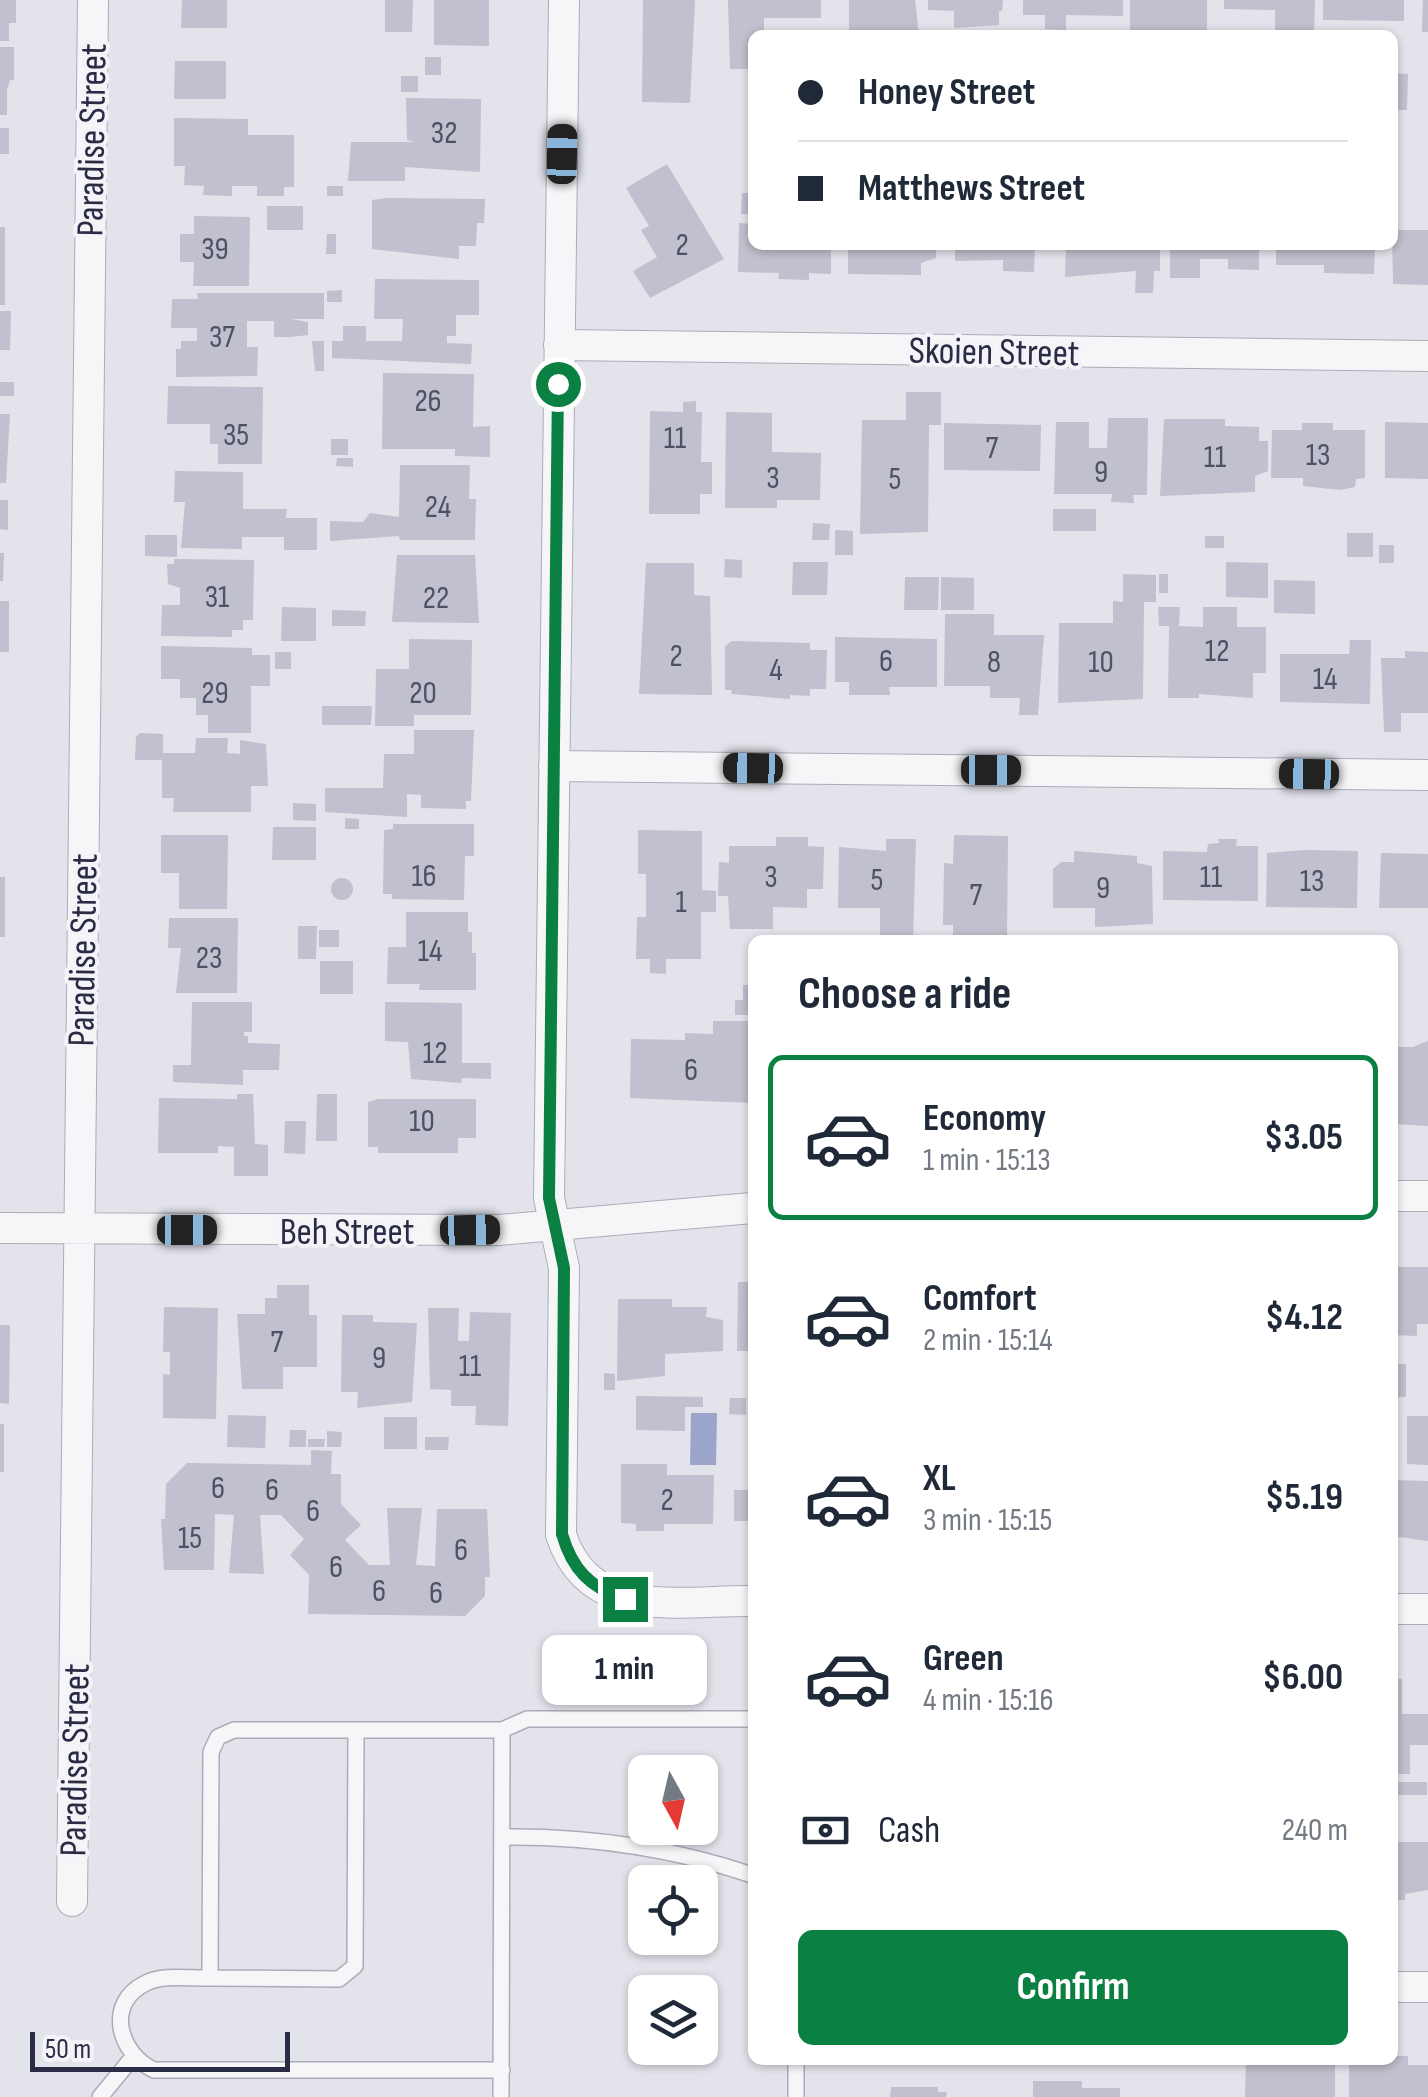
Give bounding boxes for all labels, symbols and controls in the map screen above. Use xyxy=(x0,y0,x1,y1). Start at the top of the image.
street label: Paradise Street xyxy=(68,43,117,237)
text: Honey Street xyxy=(858,70,1035,115)
house number: 32 xyxy=(431,114,457,153)
car xyxy=(546,124,578,184)
text: Matthews Street xyxy=(858,166,1085,211)
house number: 2 xyxy=(675,226,689,265)
house number: 39 xyxy=(201,230,229,269)
house number: 37 xyxy=(209,318,235,357)
street label: Skoien Street xyxy=(908,329,1080,376)
route start xyxy=(536,362,581,407)
house number: 26 xyxy=(414,382,442,421)
house number: 35 xyxy=(223,416,249,455)
house number: 11 xyxy=(664,419,686,458)
house number: 7 xyxy=(986,429,999,468)
house number: 13 xyxy=(1306,436,1330,475)
house number: 11 xyxy=(1204,438,1226,477)
house number: 9 xyxy=(1094,453,1108,492)
house number: 3 xyxy=(766,459,780,498)
house number: 5 xyxy=(889,460,901,499)
house number: 24 xyxy=(425,488,451,527)
house number: 31 xyxy=(205,578,229,617)
house number: 22 xyxy=(423,579,449,618)
house number: 12 xyxy=(1205,632,1229,671)
house number: 2 xyxy=(669,637,683,676)
house number: 6 xyxy=(879,642,893,681)
house number: 8 xyxy=(987,643,1001,682)
house number: 10 xyxy=(1088,643,1114,682)
house number: 4 xyxy=(769,651,783,690)
house number: 14 xyxy=(1313,660,1337,699)
house number: 29 xyxy=(201,674,229,713)
house number: 20 xyxy=(409,674,437,713)
car xyxy=(723,752,783,784)
car xyxy=(961,755,1021,785)
car xyxy=(1279,758,1339,790)
street label: Paradise Street xyxy=(59,853,108,1047)
house number: 16 xyxy=(411,857,437,896)
house number: 3 xyxy=(764,858,778,897)
house number: 11 xyxy=(1200,858,1222,897)
house number: 5 xyxy=(871,861,883,900)
house number: 13 xyxy=(1300,862,1324,901)
house number: 9 xyxy=(1096,869,1110,908)
house number: 7 xyxy=(970,876,983,915)
house number: 1 xyxy=(675,883,687,922)
house number: 14 xyxy=(418,932,442,971)
house number: 23 xyxy=(196,939,222,978)
text: Choose a ride xyxy=(798,967,1011,1022)
house number: 12 xyxy=(423,1034,447,1073)
house number: 6 xyxy=(684,1051,698,1090)
icon: car xyxy=(803,1093,893,1183)
text: Economy xyxy=(923,1096,1046,1141)
house number: 10 xyxy=(409,1102,435,1141)
text: $3.05 xyxy=(1264,1115,1343,1160)
text: 1 min · 15:13 xyxy=(923,1141,1051,1180)
street label: Beh Street xyxy=(280,1210,414,1255)
car xyxy=(440,1214,500,1246)
car xyxy=(157,1215,217,1245)
icon: car xyxy=(803,1273,893,1363)
text: Comfort xyxy=(923,1276,1037,1321)
text: $4.12 xyxy=(1265,1295,1343,1340)
text: 2 min · 15:14 xyxy=(923,1321,1053,1360)
house number: 7 xyxy=(271,1323,284,1362)
house number: 9 xyxy=(372,1339,386,1378)
house number: 11 xyxy=(459,1347,481,1386)
icon: car xyxy=(803,1453,893,1543)
text: XL xyxy=(923,1456,956,1501)
house number: 6 xyxy=(211,1469,225,1508)
house number: 6 xyxy=(265,1471,279,1510)
text: $5.19 xyxy=(1265,1475,1343,1520)
house number: 2 xyxy=(660,1481,674,1520)
house number: 6 xyxy=(306,1492,320,1531)
text: 3 min · 15:15 xyxy=(923,1501,1052,1540)
house number: 15 xyxy=(178,1519,202,1558)
house number: 6 xyxy=(454,1531,468,1570)
house number: 6 xyxy=(329,1548,343,1587)
house number: 6 xyxy=(372,1572,386,1611)
house number: 6 xyxy=(429,1574,443,1613)
route end xyxy=(603,1577,648,1622)
icon: car xyxy=(803,1633,893,1723)
callout: 1 min xyxy=(542,1634,708,1704)
text: Green xyxy=(923,1636,1004,1681)
text: 1 min xyxy=(595,1650,654,1689)
text: $6.00 xyxy=(1262,1655,1343,1700)
street label: Paradise Street xyxy=(51,1663,100,1857)
text: 4 min · 15:16 xyxy=(923,1681,1054,1720)
north arrow xyxy=(628,1755,718,1845)
map controls xyxy=(628,1755,718,2065)
icon: cash xyxy=(798,1803,853,1858)
text: Cash xyxy=(878,1808,940,1853)
text: 240 m xyxy=(1282,1811,1348,1850)
button: locate xyxy=(628,1865,718,1955)
button: Confirm xyxy=(798,1930,1348,2045)
button: layers xyxy=(628,1975,718,2065)
scale bar xyxy=(30,2027,290,2072)
text: 50 m xyxy=(45,2033,91,2066)

